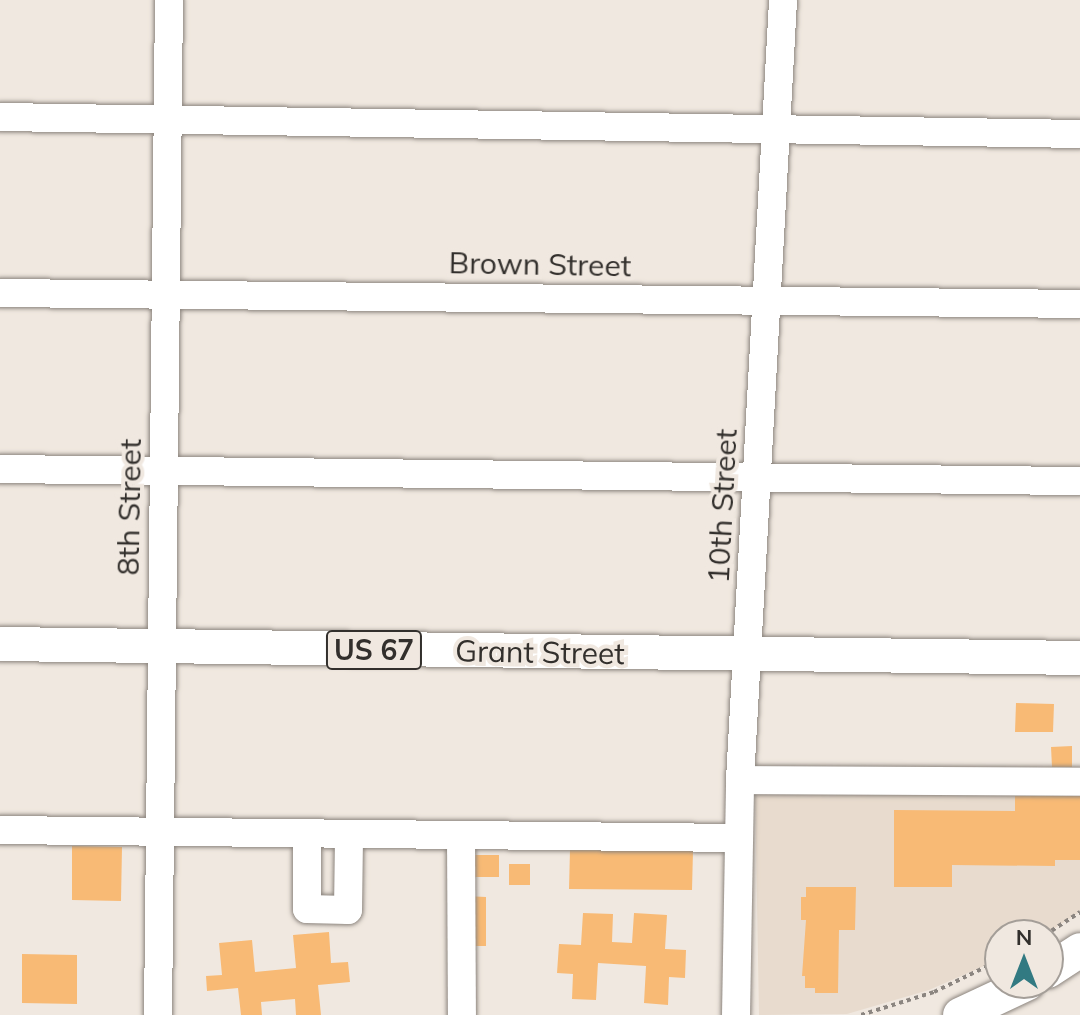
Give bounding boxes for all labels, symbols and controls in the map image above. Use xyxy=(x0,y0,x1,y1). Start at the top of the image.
street label: Brown Street xyxy=(448,244,632,284)
street label: 10th Street xyxy=(700,428,744,584)
street label: 8th Street xyxy=(110,438,148,576)
road number: US 67 xyxy=(324,626,424,674)
street label: Grant Street xyxy=(455,633,625,671)
north arrow xyxy=(984,919,1064,999)
text: N xyxy=(1016,923,1032,951)

